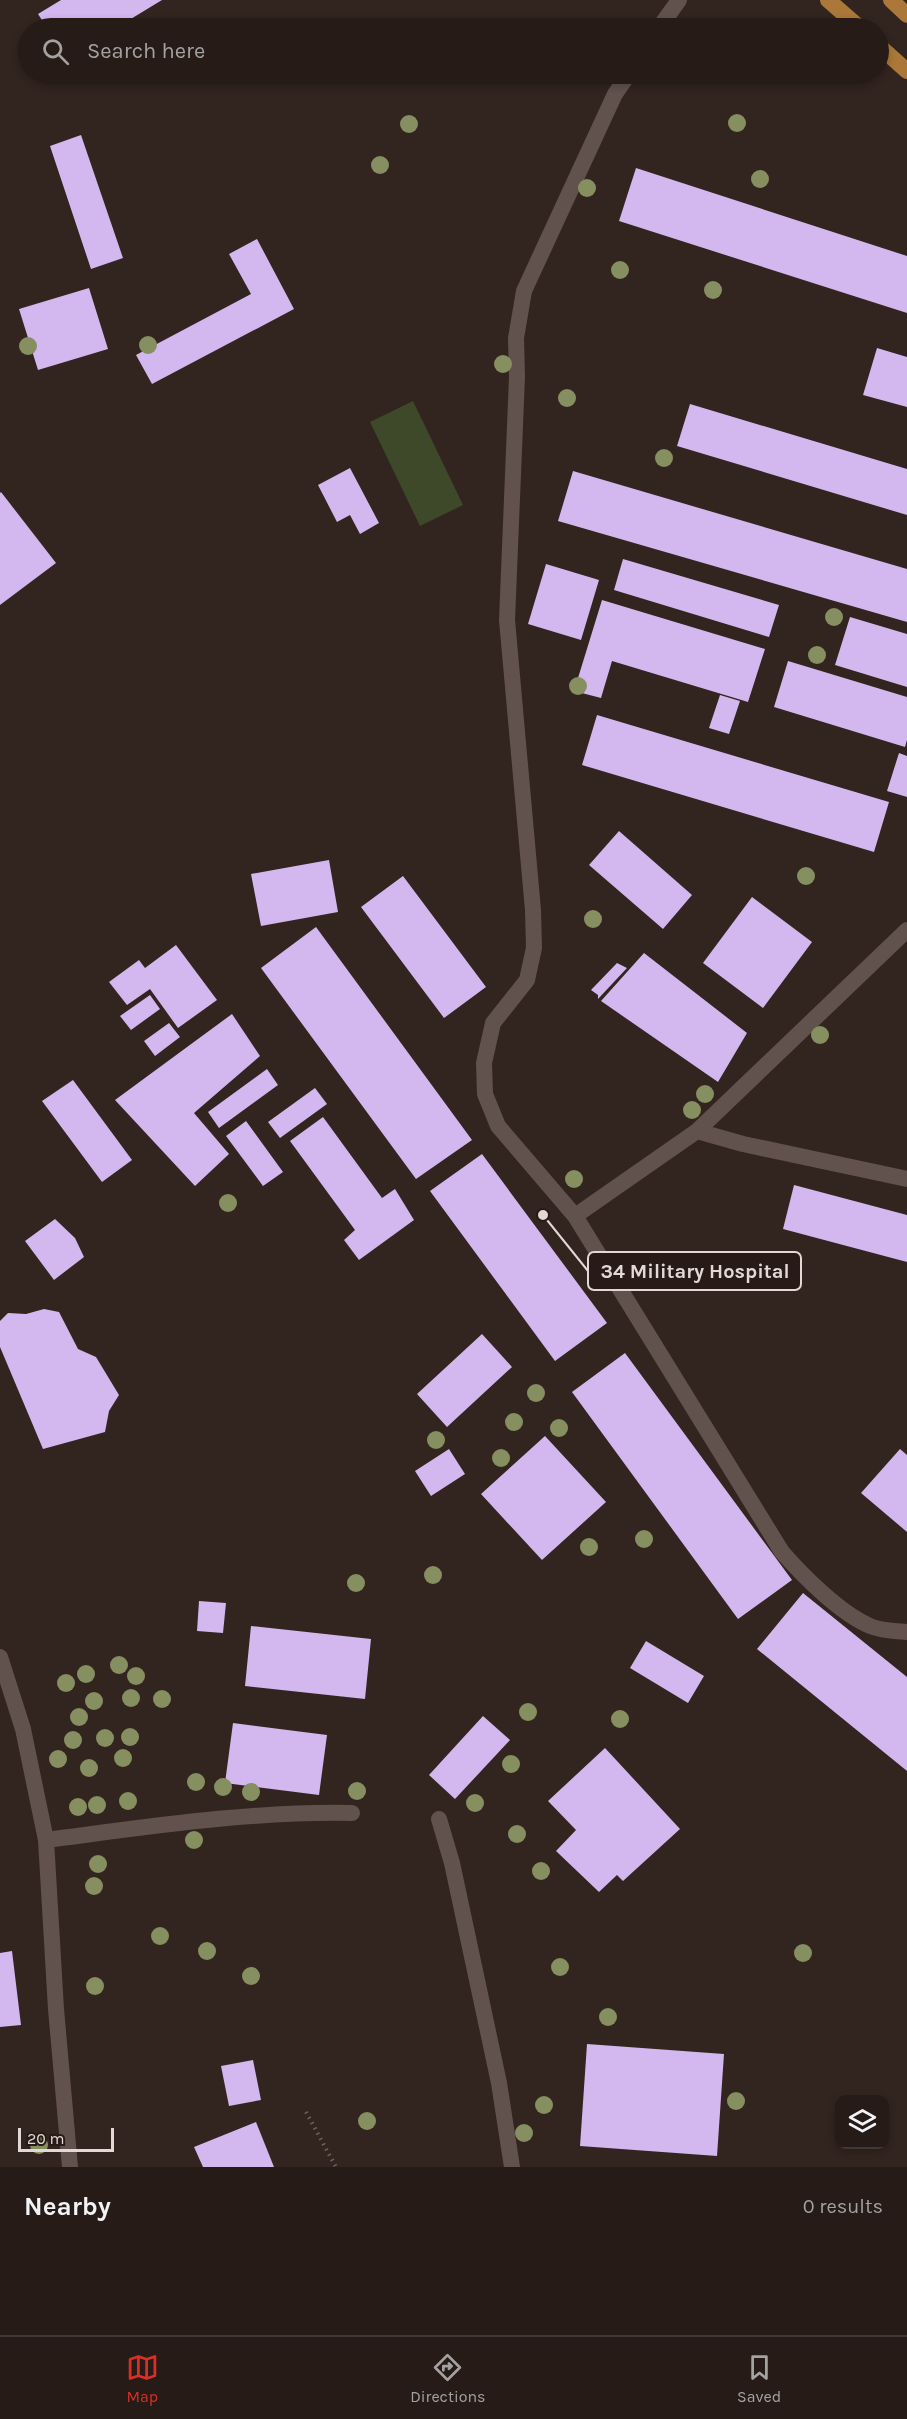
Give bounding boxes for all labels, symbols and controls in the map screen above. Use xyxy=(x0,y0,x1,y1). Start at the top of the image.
search box xyxy=(18,18,889,84)
icon: search xyxy=(39,35,72,68)
text: Search here xyxy=(87,38,205,64)
callout: 34 Military Hospital xyxy=(588,1252,801,1290)
text: 34 Military Hospital xyxy=(600,1260,790,1283)
map controls xyxy=(835,2095,889,2149)
button: layers xyxy=(835,2095,889,2149)
scale bar xyxy=(18,2125,114,2152)
text: 20 m xyxy=(27,2129,65,2148)
text: Nearby xyxy=(24,2191,111,2222)
text: 0 results xyxy=(803,2195,883,2218)
tab: Map xyxy=(126,2351,159,2406)
tab: Directions xyxy=(410,2351,485,2406)
tab: Saved xyxy=(737,2351,781,2406)

